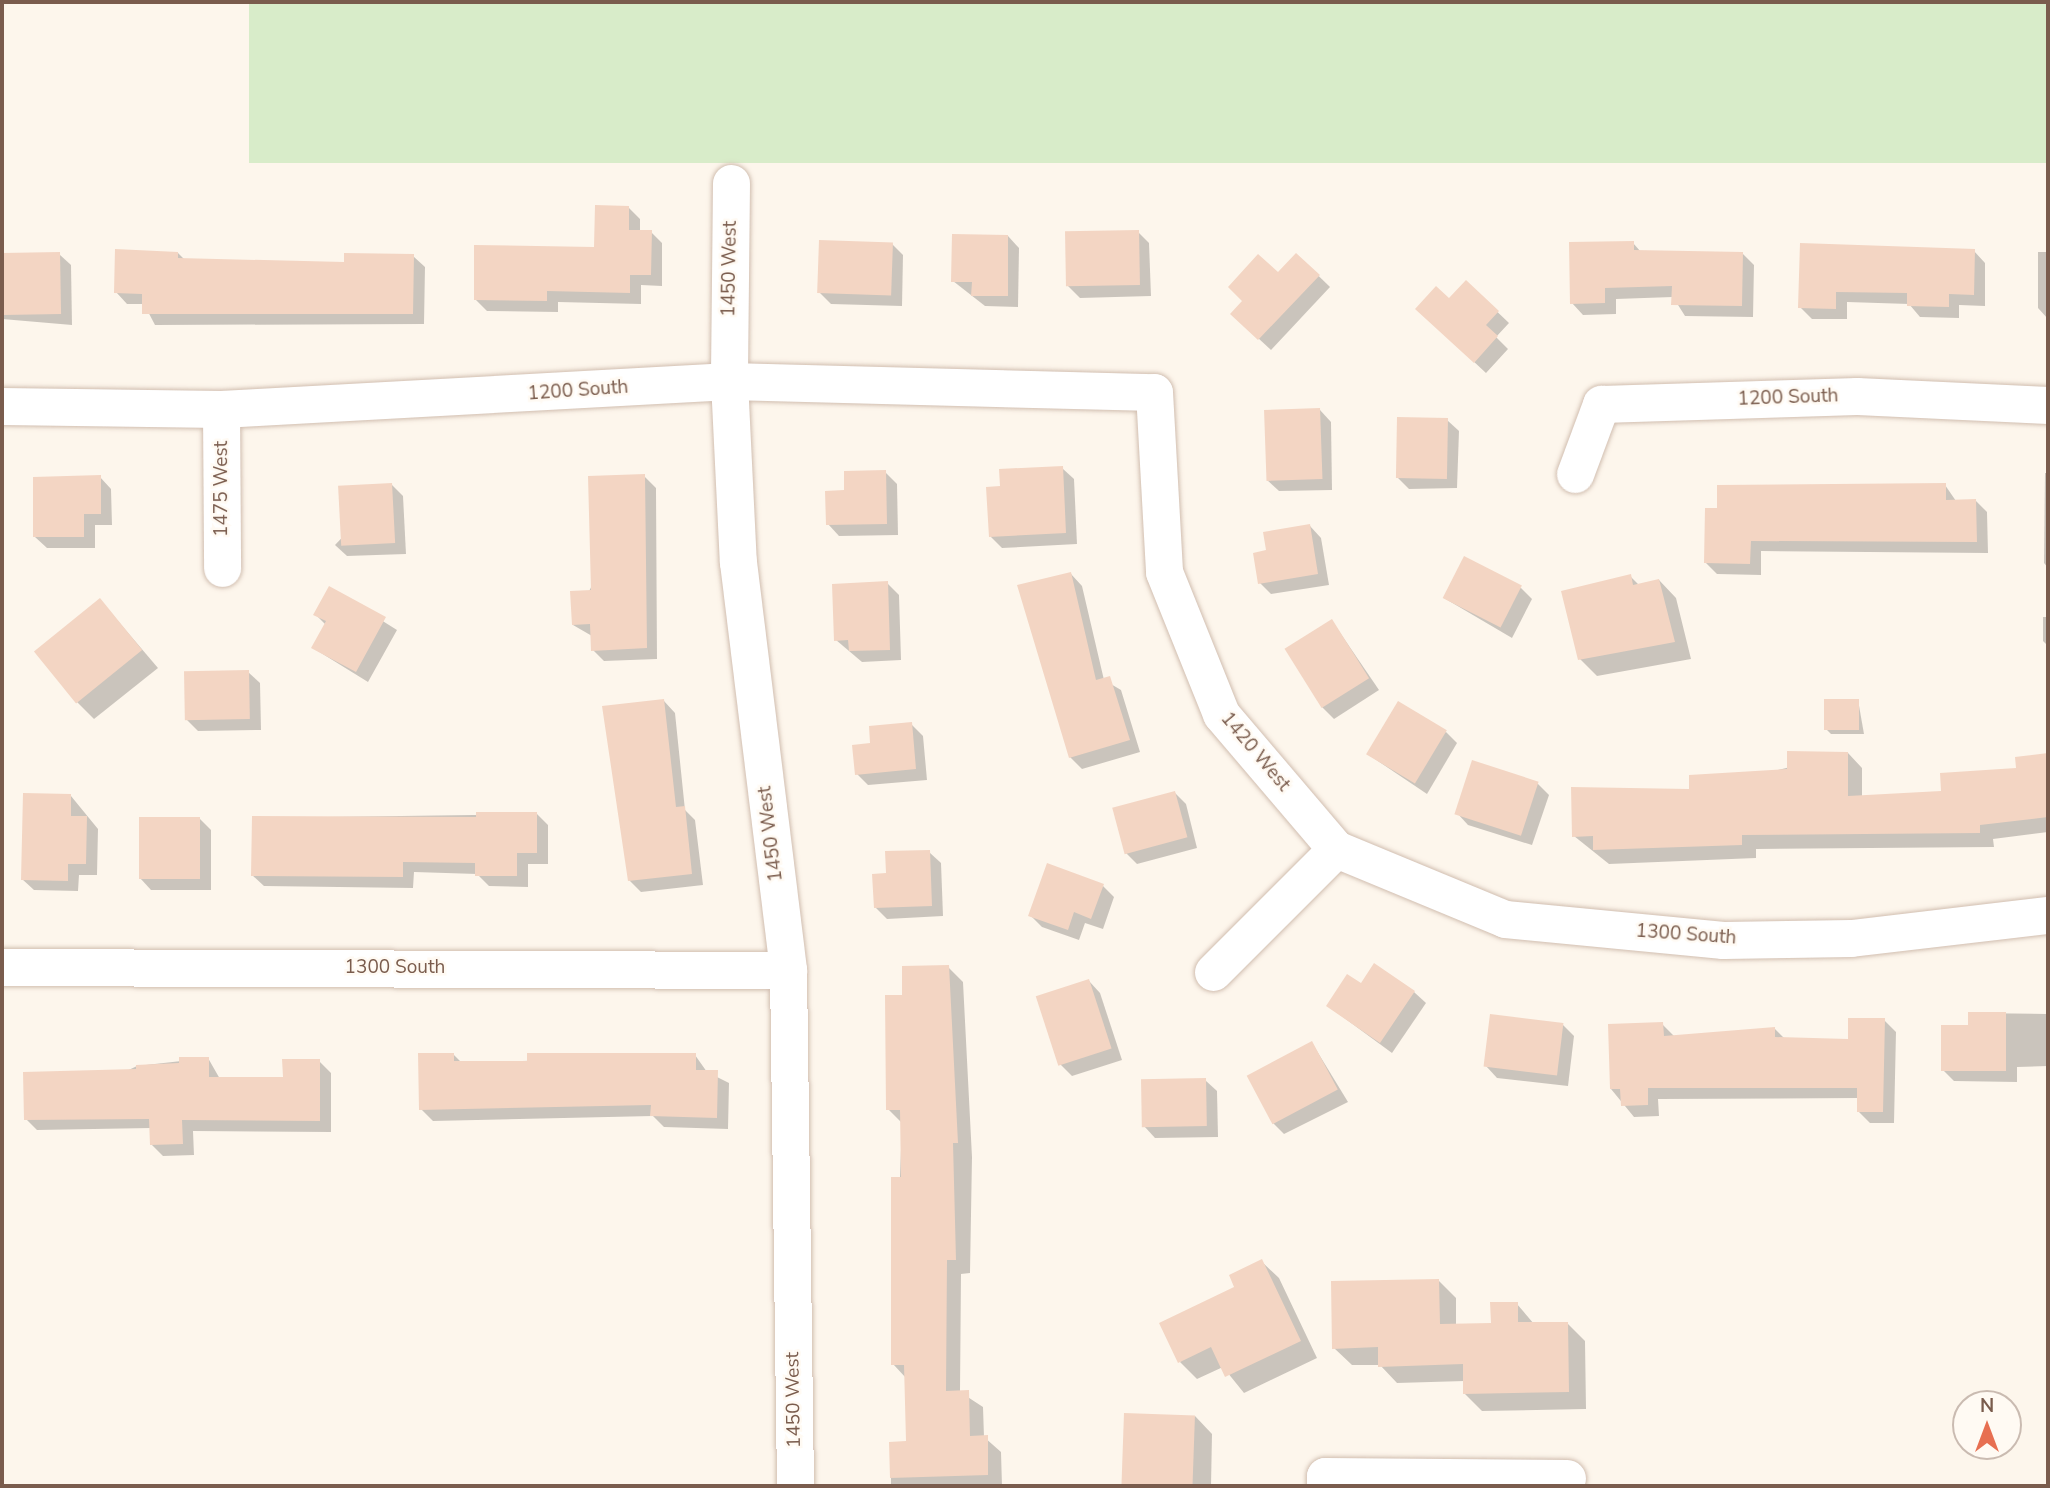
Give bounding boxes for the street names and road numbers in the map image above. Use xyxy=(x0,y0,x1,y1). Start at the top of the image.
street label: 1450 West xyxy=(718,221,742,317)
street label: 1200 South xyxy=(527,376,629,406)
street label: 1200 South xyxy=(1737,385,1839,411)
street label: 1475 West xyxy=(211,441,233,537)
street label: 1420 West xyxy=(1215,708,1295,796)
street label: 1450 West xyxy=(754,785,788,883)
street label: 1300 South xyxy=(1635,920,1737,950)
street label: 1300 South xyxy=(345,957,445,979)
street label: 1450 West xyxy=(782,1352,806,1448)

